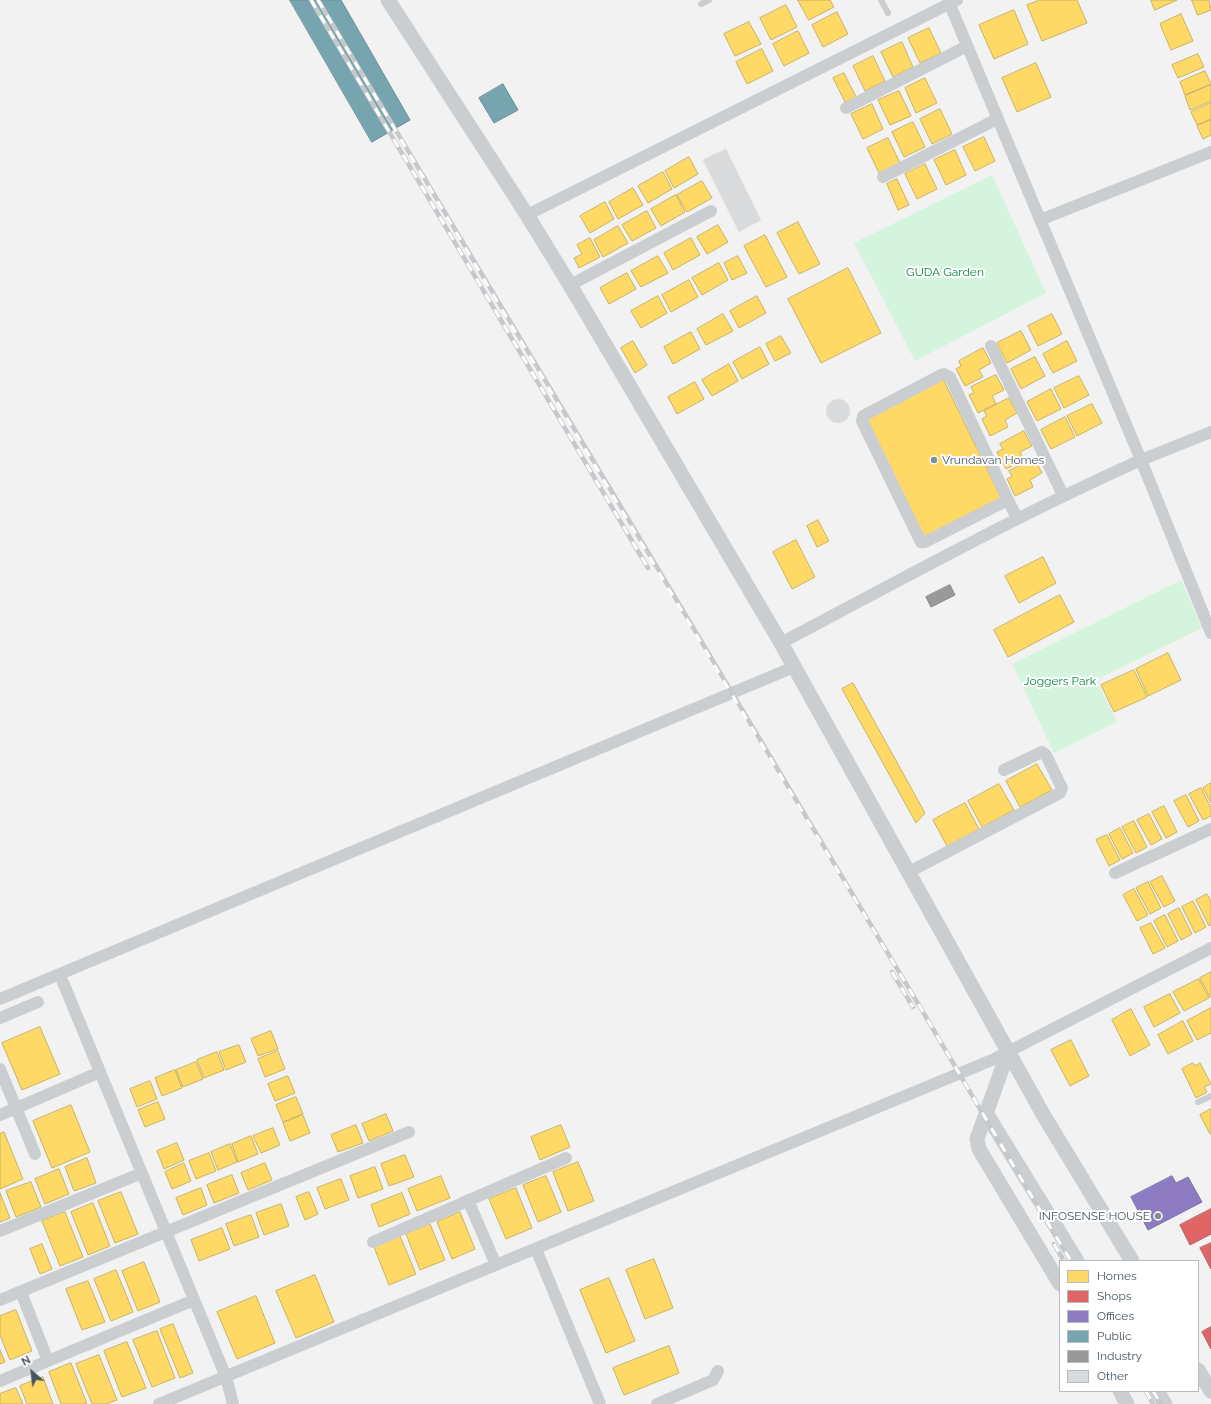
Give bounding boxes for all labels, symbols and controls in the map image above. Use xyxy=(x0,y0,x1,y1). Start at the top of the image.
park label: GUDA Garden xyxy=(906,265,984,279)
place label: Vrundavan Homes xyxy=(942,453,1044,467)
marker: Vrundavan Homes xyxy=(929,455,939,465)
park label: Joggers Park xyxy=(1024,674,1096,688)
place label: INFOSENSE HOUSE xyxy=(1039,1209,1150,1223)
marker: INFOSENSE HOUSE xyxy=(1153,1211,1163,1221)
legend xyxy=(1059,1260,1199,1392)
text: Homes xyxy=(1097,1269,1137,1283)
text: Shops xyxy=(1097,1289,1132,1303)
text: Offices xyxy=(1097,1309,1134,1323)
text: Public xyxy=(1097,1329,1131,1343)
text: Industry xyxy=(1097,1349,1142,1363)
north arrow xyxy=(12,1352,52,1392)
text: N xyxy=(19,1353,33,1369)
text: Other xyxy=(1097,1369,1128,1383)

